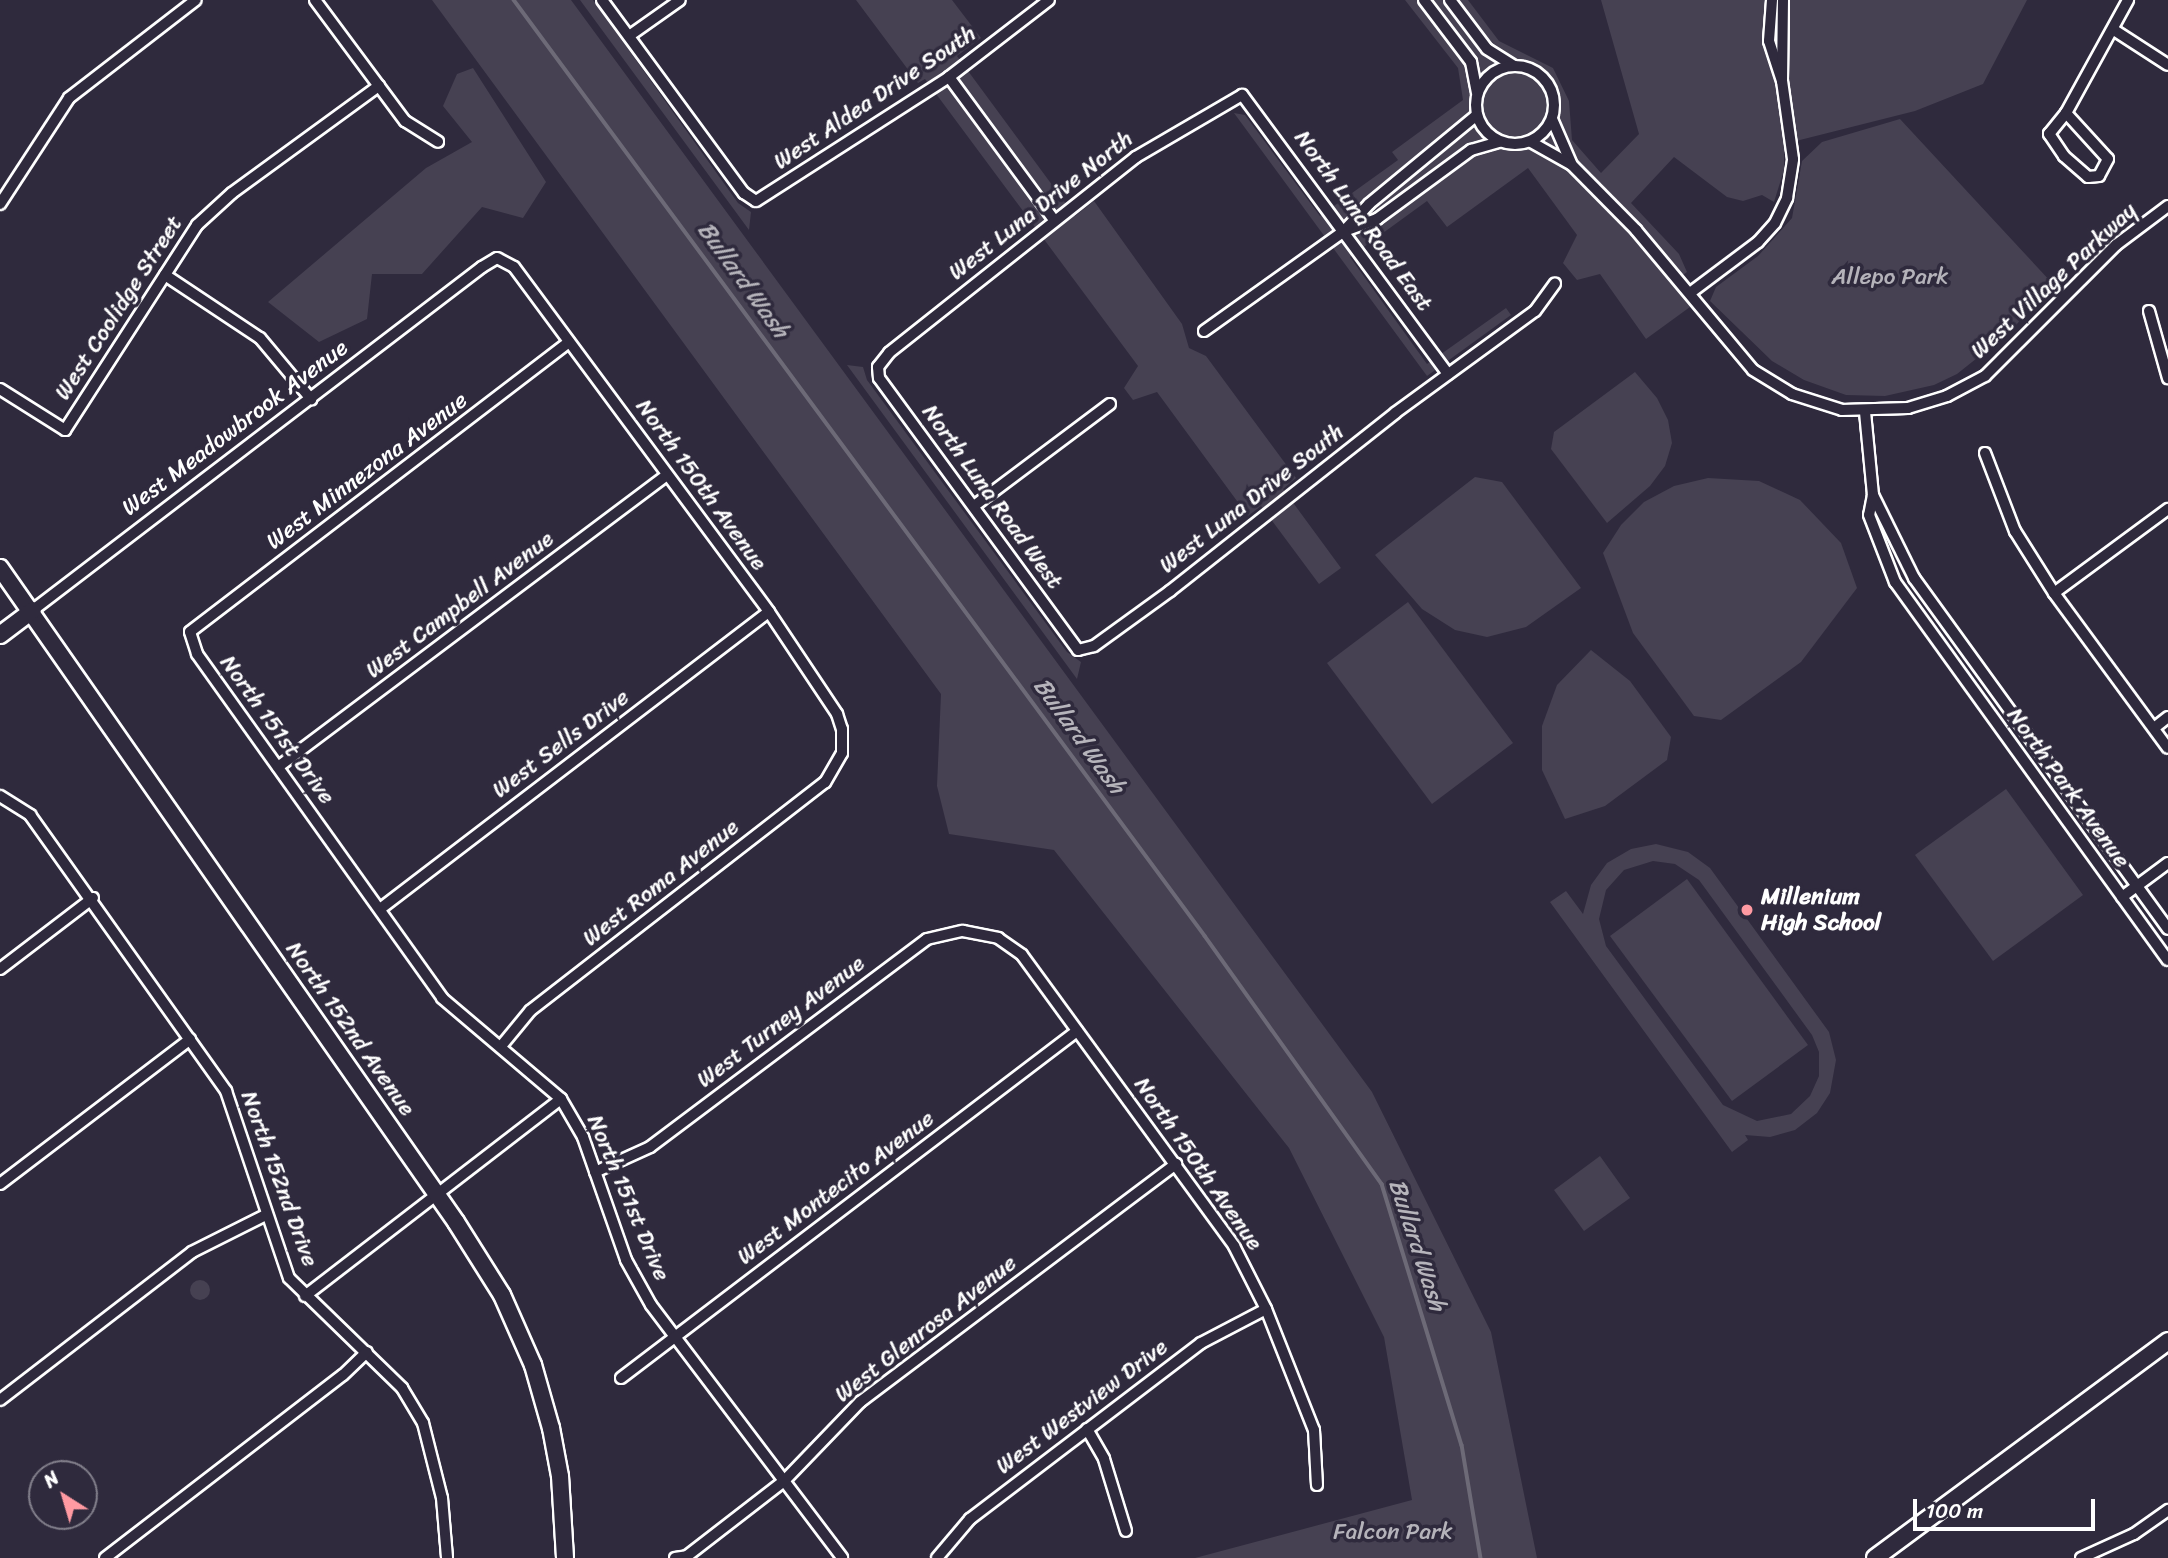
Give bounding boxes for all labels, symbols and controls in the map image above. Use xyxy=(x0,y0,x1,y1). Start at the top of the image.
street label: West Aldea Drive South xyxy=(769,20,981,176)
street label: West Luna Drive North xyxy=(943,125,1139,287)
street label: North Luna Road East xyxy=(1288,125,1438,317)
street label: West Village Parkway xyxy=(1966,197,2142,365)
street label: West Coolidge Street xyxy=(49,210,189,406)
water label: Bullard Wash xyxy=(691,216,795,344)
park label: Allepo Park xyxy=(1832,263,1948,291)
street label: West Meadowbrook Avenue xyxy=(117,334,353,522)
street label: West Minnezona Avenue xyxy=(261,387,473,555)
street label: North 150th Avenue xyxy=(630,394,772,576)
street label: North Luna Road West xyxy=(915,398,1069,596)
street label: West Luna Drive South xyxy=(1154,418,1350,580)
street label: West Campbell Avenue xyxy=(360,525,560,685)
street label: North 151st Drive xyxy=(214,650,340,810)
water label: Bullard Wash xyxy=(1027,672,1131,800)
street label: West Sells Drive xyxy=(488,684,634,804)
street label: North Park Avenue xyxy=(2001,702,2135,874)
street label: West Roma Avenue xyxy=(577,814,745,952)
place label: Millenium High School xyxy=(1761,883,1881,937)
marker: Millenium High School xyxy=(1739,902,1755,918)
street label: North 152nd Avenue xyxy=(280,937,420,1121)
street label: West Turney Avenue xyxy=(691,950,871,1094)
street label: North 150th Avenue xyxy=(1128,1072,1268,1256)
street label: North 152nd Drive xyxy=(234,1087,324,1271)
street label: West Montecito Avenue xyxy=(732,1105,940,1271)
street label: North 151st Drive xyxy=(581,1111,675,1285)
water label: Bullard Wash xyxy=(1382,1176,1452,1314)
street label: West Glenrosa Avenue xyxy=(829,1249,1023,1409)
street label: West Westview Drive xyxy=(990,1333,1174,1481)
north arrow xyxy=(28,1460,98,1530)
text: N xyxy=(36,1462,66,1497)
scale bar xyxy=(1916,1484,2098,1528)
text: 100 m xyxy=(1926,1492,1983,1530)
park label: Falcon Park xyxy=(1333,1518,1453,1546)

